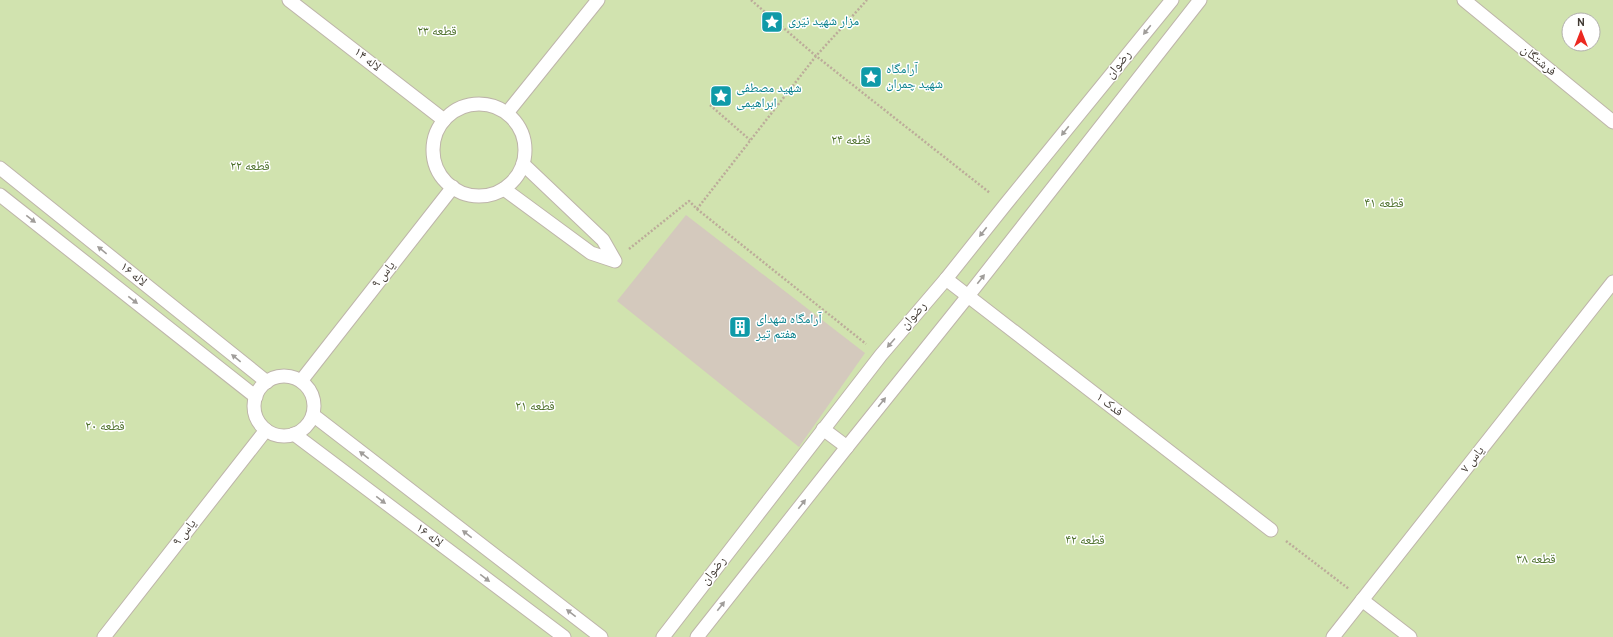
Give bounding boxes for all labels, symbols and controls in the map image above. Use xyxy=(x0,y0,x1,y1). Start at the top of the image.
place icon: مزار شهید نیّری xyxy=(759,9,785,35)
north arrow xyxy=(1561,12,1601,52)
place label: مزار شهید نیّری xyxy=(788,14,859,30)
text: N xyxy=(1577,16,1585,30)
park label: قطعه ۲۳ xyxy=(417,24,457,40)
one-way arrow xyxy=(1142,25,1151,36)
street label: فرشتگان xyxy=(1517,42,1559,80)
street label: لاله ۱۴ xyxy=(350,44,384,76)
street label: رضوان xyxy=(1103,48,1135,82)
place label: آرامگاه شهید چمران xyxy=(886,61,943,93)
place icon: آرامگاه شهید چمران xyxy=(858,64,884,90)
place label: شهید مصطفی ابراهیمی xyxy=(736,81,802,112)
place icon: شهید مصطفی ابراهیمی xyxy=(708,83,734,109)
one-way arrow xyxy=(1060,126,1069,136)
park label: قطعه ۲۴ xyxy=(831,133,871,149)
park label: قطعه ۲۲ xyxy=(230,159,270,175)
park label: قطعه ۴۱ xyxy=(1364,196,1404,212)
one-way arrow xyxy=(25,215,36,224)
one-way arrow xyxy=(979,227,987,238)
one-way arrow xyxy=(97,246,108,254)
street label: یاس ۹ xyxy=(369,258,399,292)
street label: لاله ۱۶ xyxy=(116,259,150,291)
one-way arrow xyxy=(977,274,986,285)
one-way arrow xyxy=(127,295,138,304)
street label: رضوان xyxy=(897,299,931,333)
place label: آرامگاه شهدای هفتم تیر xyxy=(755,311,822,343)
building icon: آرامگاه شهدای هفتم تیر xyxy=(727,314,753,340)
one-way arrow xyxy=(887,338,896,348)
one-way arrow xyxy=(231,353,242,362)
street label: فدک ۱ xyxy=(1092,389,1126,421)
one-way arrow xyxy=(878,397,887,408)
park label: قطعه ۲۱ xyxy=(515,399,555,415)
park label: قطعه ۲۰ xyxy=(85,419,125,435)
street label: یاس ۷ xyxy=(1458,443,1488,477)
one-way arrow xyxy=(359,450,370,459)
one-way arrow xyxy=(375,495,386,504)
one-way arrow xyxy=(797,499,806,510)
street label: یاس ۹ xyxy=(170,516,200,550)
street label: لاله ۱۶ xyxy=(412,521,446,552)
one-way arrow xyxy=(462,530,473,538)
park label: قطعه ۴۲ xyxy=(1065,533,1105,549)
park label: قطعه ۳۸ xyxy=(1516,552,1556,568)
street label: رضوان xyxy=(698,553,730,589)
one-way arrow xyxy=(479,573,490,582)
one-way arrow xyxy=(717,601,725,612)
one-way arrow xyxy=(565,609,576,617)

